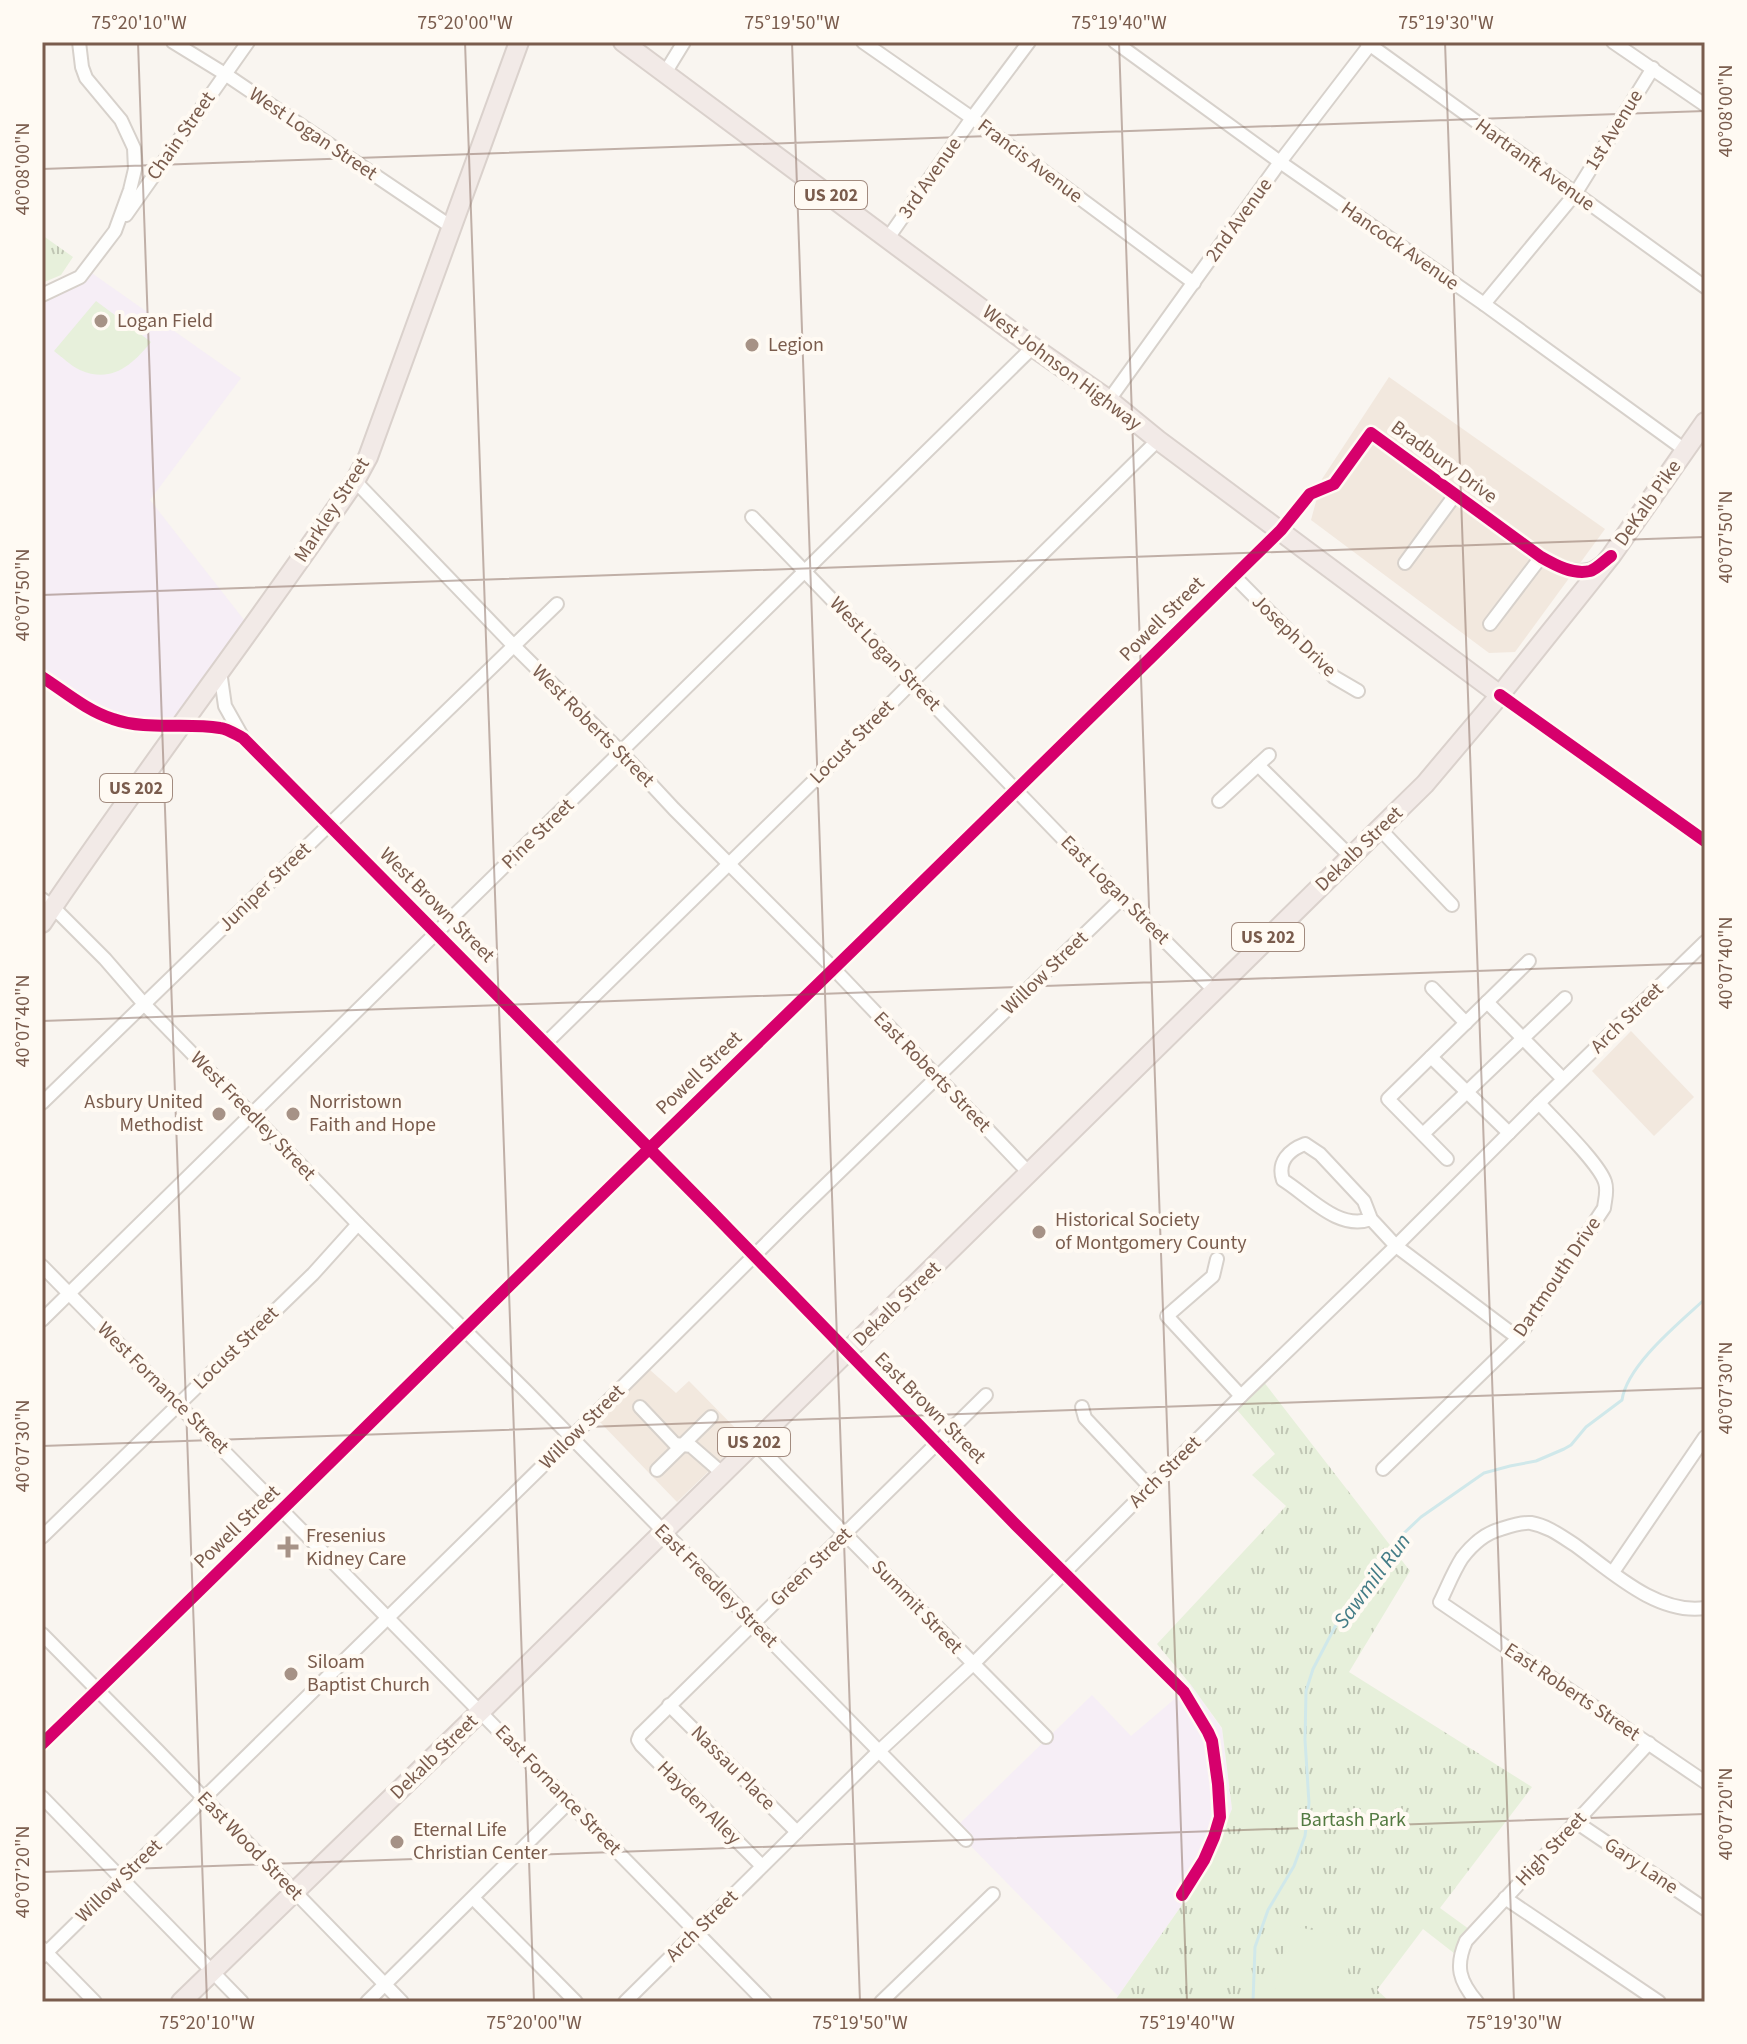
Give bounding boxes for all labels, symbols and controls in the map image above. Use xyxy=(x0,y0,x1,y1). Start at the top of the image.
text: 75°20'10"W xyxy=(91,9,187,37)
text: 75°20'00"W xyxy=(417,9,513,37)
text: 75°19'50"W xyxy=(744,9,840,37)
text: 75°19'40"W xyxy=(1071,9,1167,37)
text: 75°19'30"W xyxy=(1398,9,1494,37)
text: 40°08'00"N xyxy=(1712,65,1740,157)
street label: West Logan Street xyxy=(243,81,383,188)
street label: 1st Avenue xyxy=(1578,84,1650,176)
street label: Chain Street xyxy=(140,86,222,186)
street label: Francis Avenue xyxy=(972,112,1088,210)
street label: Hartranft Avenue xyxy=(1469,112,1601,218)
text: 40°08'00"N xyxy=(9,123,37,215)
street label: 3rd Avenue xyxy=(892,132,968,224)
street label: 2nd Avenue xyxy=(1199,172,1279,268)
road number: US 202 xyxy=(795,181,867,209)
street label: Hancock Avenue xyxy=(1335,195,1465,297)
street label: West Johnson Highway xyxy=(976,299,1148,438)
place label: Logan Field xyxy=(117,307,213,335)
marker: Logan Field xyxy=(92,312,110,330)
place label: Legion xyxy=(768,331,824,359)
marker: Legion xyxy=(743,336,761,354)
street label: Bradbury Drive xyxy=(1385,414,1503,510)
street label: Markley Street xyxy=(288,452,377,568)
street label: DeKalb Pike xyxy=(1608,454,1688,552)
text: 40°07'50"N xyxy=(1712,491,1740,583)
text: 40°07'50"N xyxy=(9,549,37,641)
street label: Powell Street xyxy=(1113,570,1211,668)
street label: Joseph Drive xyxy=(1245,588,1343,684)
street label: West Logan Street xyxy=(823,590,947,718)
street label: West Roberts Street xyxy=(525,658,661,794)
street label: Locust Street xyxy=(804,693,901,790)
road number: US 202 xyxy=(100,774,172,802)
street label: Pine Street xyxy=(495,792,581,876)
street label: Dekalb Street xyxy=(1309,800,1409,898)
street label: East Logan Street xyxy=(1054,829,1176,951)
street label: Juniper Street xyxy=(213,836,317,938)
street label: West Brown Street xyxy=(373,841,501,969)
text: 40°07'40"N xyxy=(1712,917,1740,1009)
road number: US 202 xyxy=(1232,923,1304,951)
street label: Willow Street xyxy=(996,925,1094,1021)
text: 40°07'40"N xyxy=(9,975,37,1067)
street label: Arch Street xyxy=(1584,976,1670,1060)
street label: East Roberts Street xyxy=(867,1005,997,1139)
street label: Powell Street xyxy=(650,1025,749,1121)
street label: West Freedley Street xyxy=(184,1045,322,1187)
place label: Asbury United Methodist xyxy=(84,1088,203,1139)
place label: Norristown Faith and Hope xyxy=(309,1088,436,1139)
marker: Asbury United Methodist xyxy=(210,1105,228,1123)
marker: Norristown Faith and Hope xyxy=(284,1105,302,1123)
place label: Historical Society of Montgomery County xyxy=(1055,1206,1247,1257)
street label: Dartmouth Drive xyxy=(1506,1211,1608,1343)
marker: Historical Society of Montgomery County xyxy=(1030,1223,1048,1241)
street label: Dekalb Street xyxy=(847,1255,947,1353)
street label: Locust Street xyxy=(187,1300,285,1396)
street label: West Fornance Street xyxy=(91,1316,235,1460)
text: 40°07'30"N xyxy=(1712,1342,1740,1434)
street label: East Brown Street xyxy=(868,1346,992,1470)
street label: Willow Street xyxy=(533,1378,631,1476)
text: 40°07'30"N xyxy=(9,1400,37,1492)
road number: US 202 xyxy=(718,1428,790,1456)
street label: Arch Street xyxy=(1123,1430,1207,1514)
street label: Powell Street xyxy=(188,1479,287,1575)
street label: East Freedley Street xyxy=(648,1518,784,1654)
street label: Green Street xyxy=(764,1521,858,1613)
place label: Fresenius Kidney Care xyxy=(306,1522,406,1573)
water label: Sawmill Run xyxy=(1326,1527,1418,1635)
marker: Fresenius Kidney Care xyxy=(277,1536,299,1558)
street label: Summit Street xyxy=(865,1554,969,1660)
street label: East Roberts Street xyxy=(1499,1636,1646,1748)
place label: Siloam Baptist Church xyxy=(307,1648,430,1699)
marker: Siloam Baptist Church xyxy=(282,1665,300,1683)
street label: Dekalb Street xyxy=(384,1708,484,1806)
street label: East Fornance Street xyxy=(488,1719,628,1862)
street label: Nassau Place xyxy=(684,1719,782,1817)
street label: Hayden Alley xyxy=(651,1755,748,1852)
text: 40°07'20"N xyxy=(1712,1768,1740,1860)
street label: East Wood Street xyxy=(191,1785,310,1907)
street label: High Street xyxy=(1509,1805,1593,1893)
park label: Bartash Park xyxy=(1300,1806,1406,1834)
place label: Eternal Life Christian Center xyxy=(413,1816,548,1867)
text: 40°07'20"N xyxy=(9,1826,37,1918)
street label: Gary Lane xyxy=(1598,1831,1684,1901)
street label: Willow Street xyxy=(70,1833,168,1929)
marker: Eternal Life Christian Center xyxy=(388,1833,406,1851)
street label: Arch Street xyxy=(660,1884,744,1968)
text: 75°20'10"W xyxy=(159,2009,255,2037)
text: 75°20'00"W xyxy=(486,2009,582,2037)
text: 75°19'50"W xyxy=(812,2009,908,2037)
text: 75°19'40"W xyxy=(1139,2009,1235,2037)
text: 75°19'30"W xyxy=(1466,2009,1562,2037)

